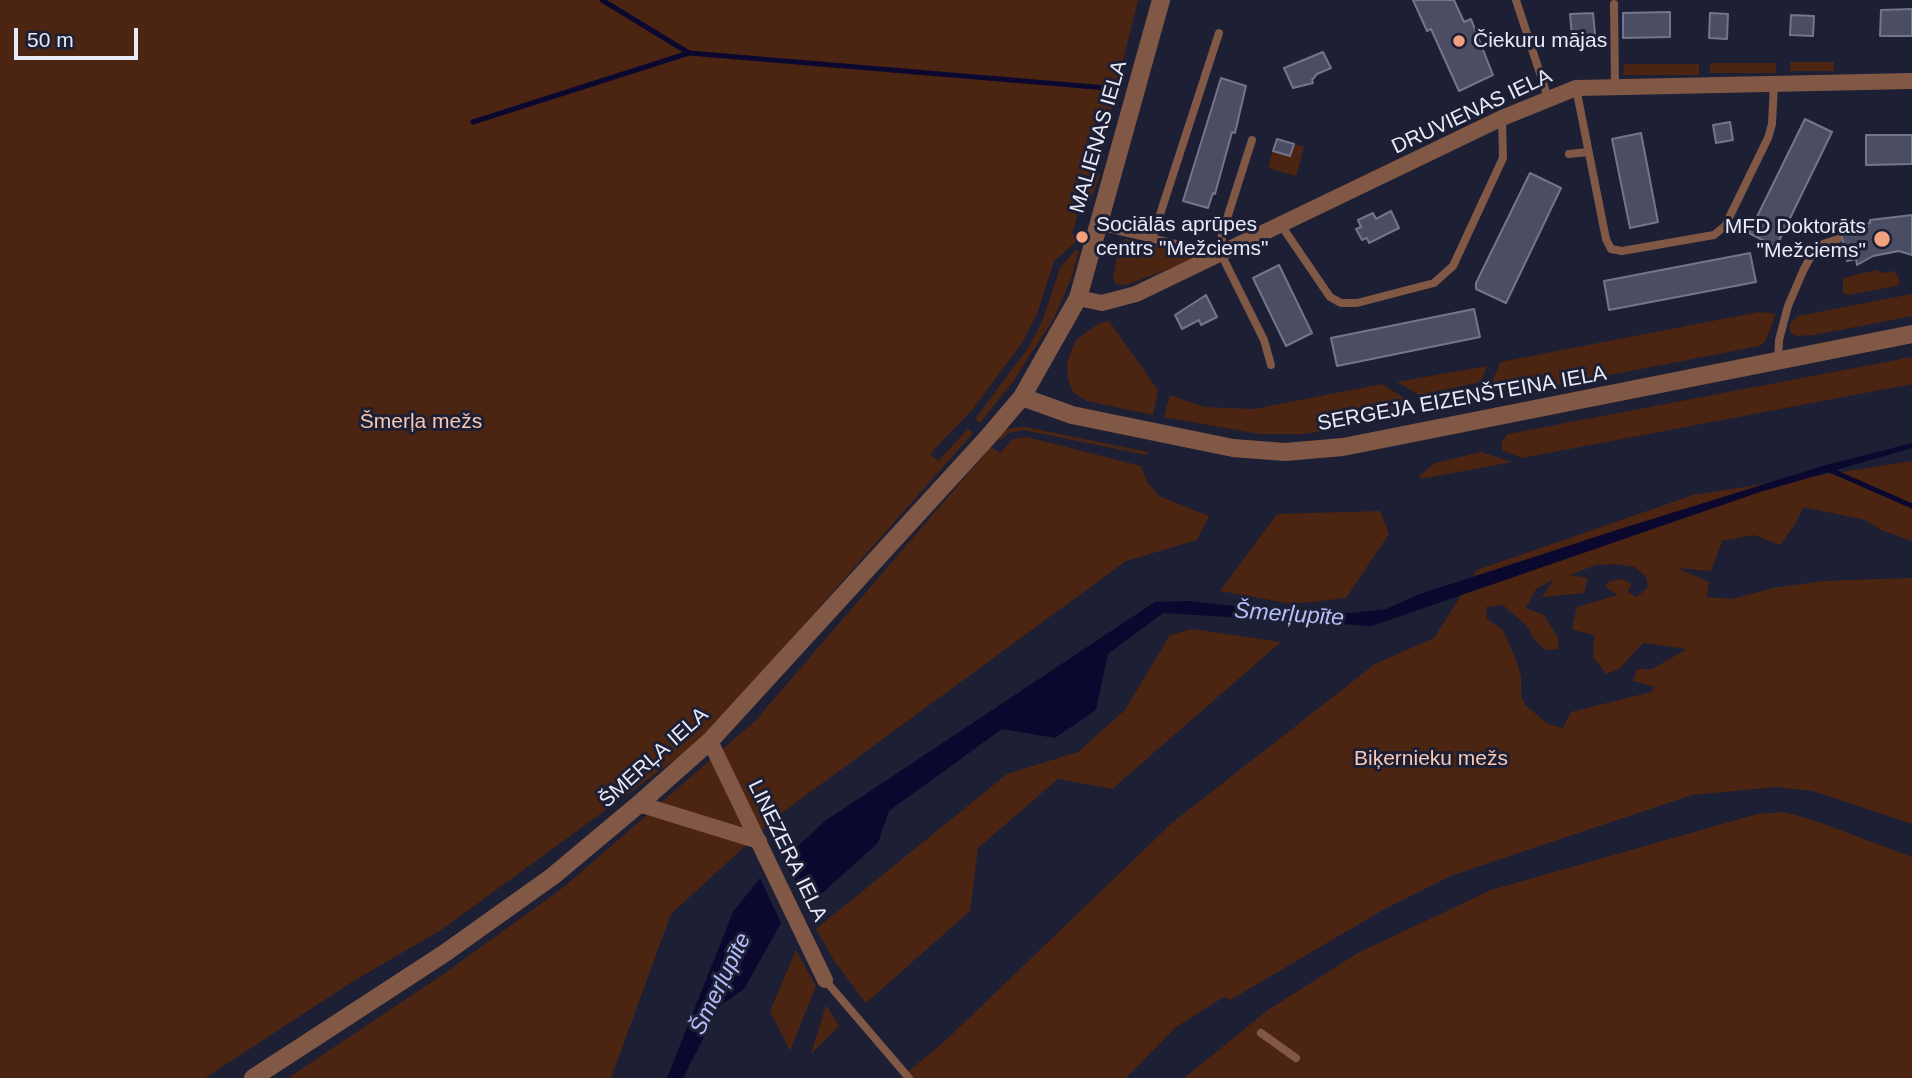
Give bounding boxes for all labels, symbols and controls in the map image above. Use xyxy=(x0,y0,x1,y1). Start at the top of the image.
scale bar xyxy=(18,14,142,58)
text: 50 m xyxy=(27,28,74,51)
place label: Čiekuru mājas xyxy=(1473,28,1607,54)
marker: Čiekuru mājas xyxy=(1451,33,1467,49)
street label: MALIENAS IELA xyxy=(1065,58,1133,216)
street label: DRUVIENAS IELA xyxy=(1388,64,1556,160)
place label: Sociālās aprūpes centrs "Mežciems" xyxy=(1096,212,1268,262)
place label: MFD Doktorāts "Mežciems" xyxy=(1725,214,1866,264)
marker: Sociālās aprūpes centrs "Mežciems" xyxy=(1074,229,1090,245)
marker: MFD Doktorāts "Mežciems" xyxy=(1872,229,1892,249)
street label: SERGEJA EIZENŠTEINA IELA xyxy=(1316,361,1608,437)
park label: Šmerļa mežs xyxy=(360,409,482,435)
water label: Šmerļupīte xyxy=(1233,597,1345,633)
street label: ŠMERĻA IELA xyxy=(594,703,714,813)
park label: Biķernieku mežs xyxy=(1354,746,1508,772)
street label: LINEZERA IELA xyxy=(742,776,832,926)
water label: Šmerļupīte xyxy=(685,929,757,1039)

